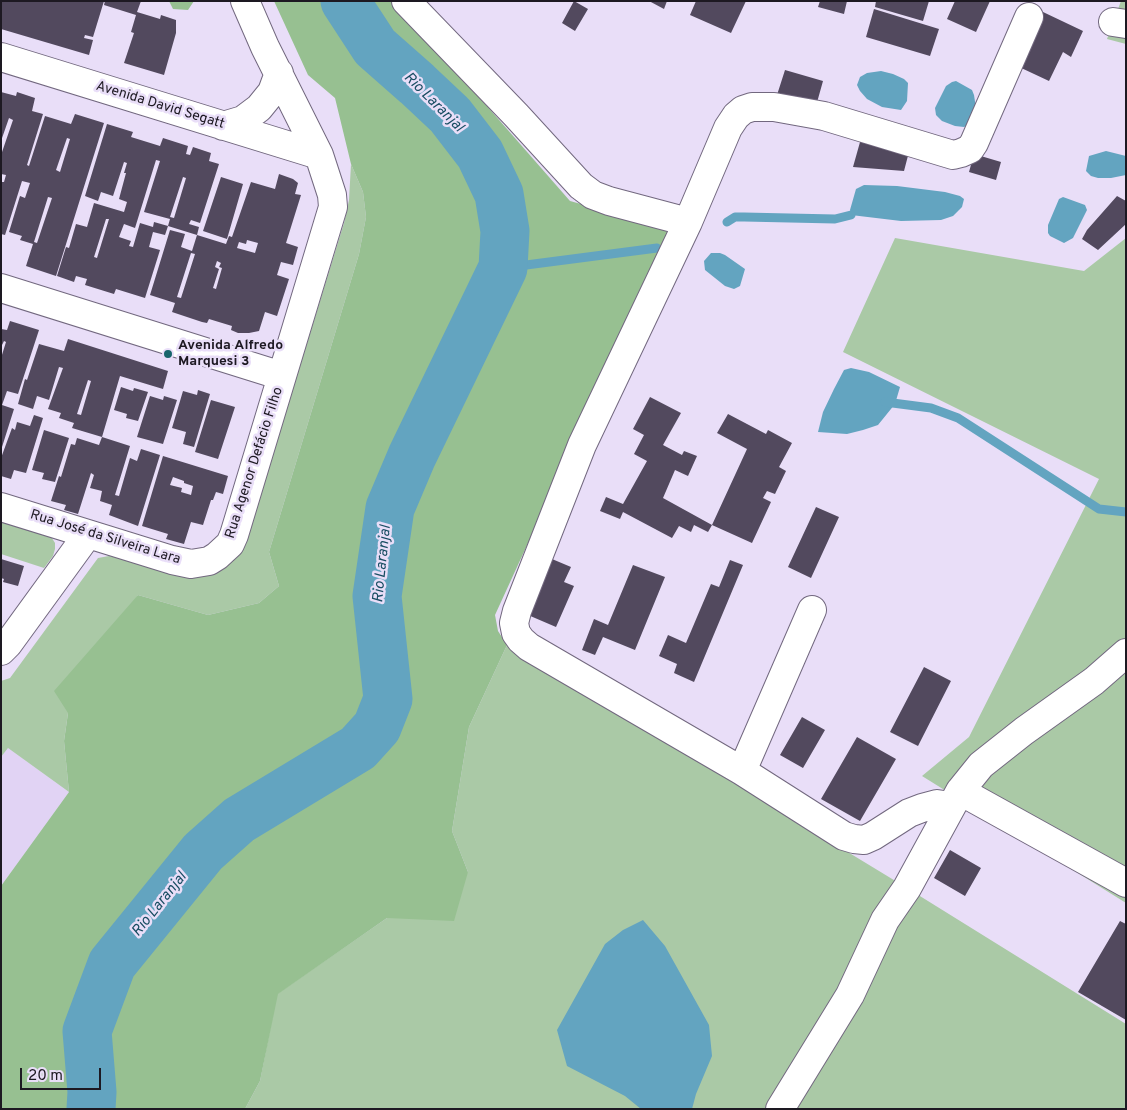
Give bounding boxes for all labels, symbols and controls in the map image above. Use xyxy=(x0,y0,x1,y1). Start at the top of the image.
water label: Rio Laranjal xyxy=(399,69,467,137)
street label: Avenida David Segatt xyxy=(94,78,226,134)
place label: Avenida Alfredo Marquesi 3 xyxy=(178,338,283,371)
marker: Avenida Alfredo Marquesi 3 xyxy=(162,348,174,360)
street label: Rua Agenor Defácio Filho xyxy=(223,385,287,541)
street label: Rua José da Silveira Lara xyxy=(28,507,182,569)
water label: Rio Laranjal xyxy=(370,524,396,604)
water label: Rio Laranjal xyxy=(129,869,191,941)
scale bar xyxy=(22,1058,104,1090)
text: 20 m xyxy=(28,1067,63,1086)

